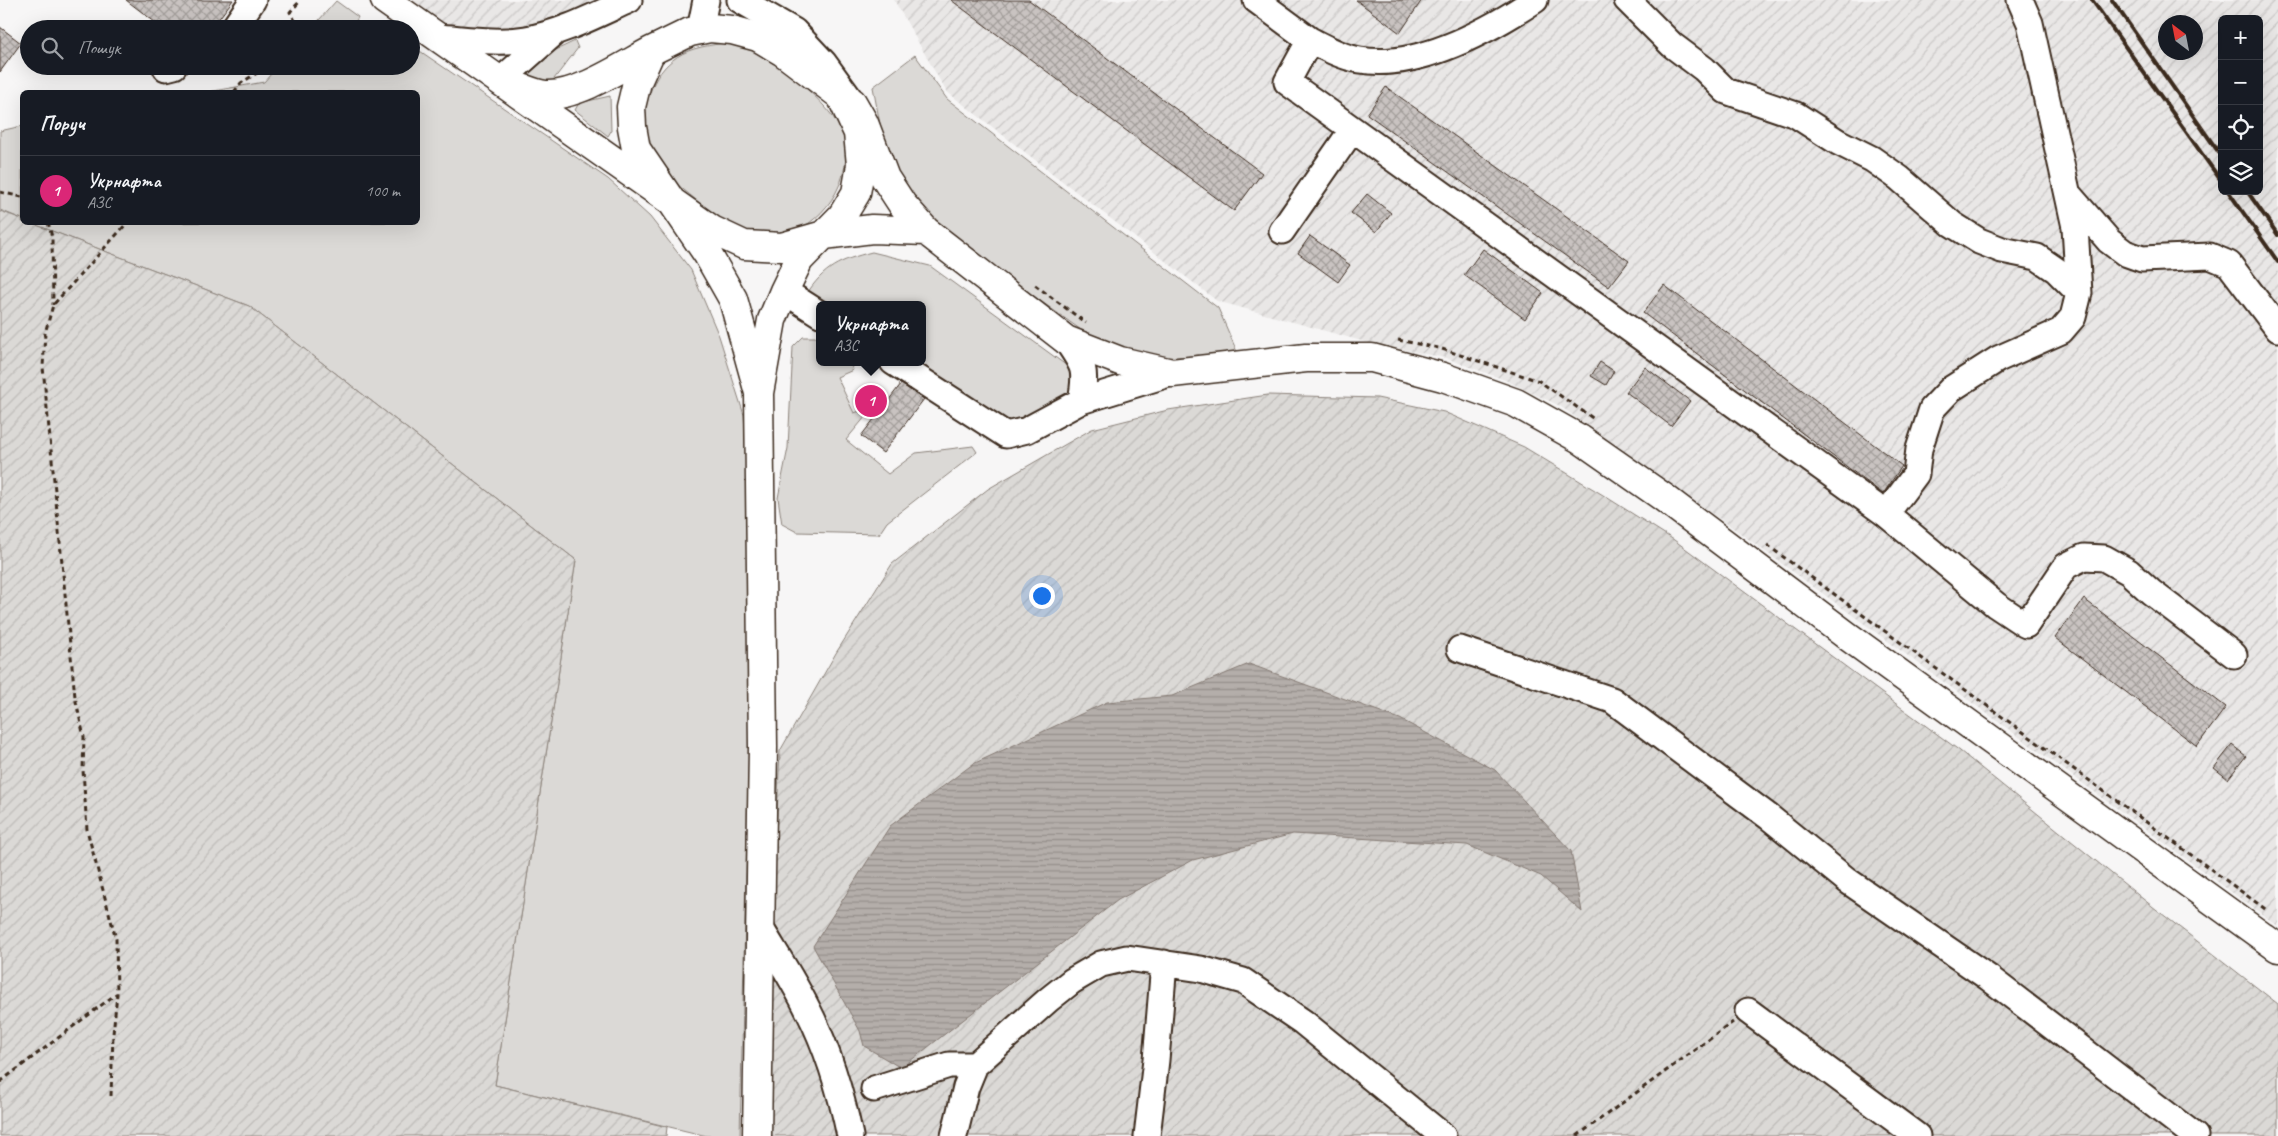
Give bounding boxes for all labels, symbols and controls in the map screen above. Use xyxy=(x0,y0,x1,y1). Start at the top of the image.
north arrow xyxy=(2158,15,2203,60)
map controls xyxy=(2218,15,2263,195)
button: + xyxy=(2218,15,2263,60)
search box xyxy=(20,20,420,75)
icon: search xyxy=(38,34,66,62)
text: Пошук xyxy=(78,36,120,60)
button: − xyxy=(2218,60,2263,105)
button: locate xyxy=(2218,105,2263,150)
text: Поруч xyxy=(40,110,85,136)
button: layers xyxy=(2218,150,2263,195)
text: Укрнафта xyxy=(87,169,161,193)
text: 1 xyxy=(52,181,60,201)
text: 100 m xyxy=(366,181,400,201)
text: АЗС xyxy=(87,193,111,213)
popup xyxy=(816,301,926,366)
text: Укрнафта xyxy=(834,312,908,336)
text: АЗС xyxy=(834,336,858,356)
pin: 1 xyxy=(855,382,887,420)
your location xyxy=(1029,583,1055,609)

